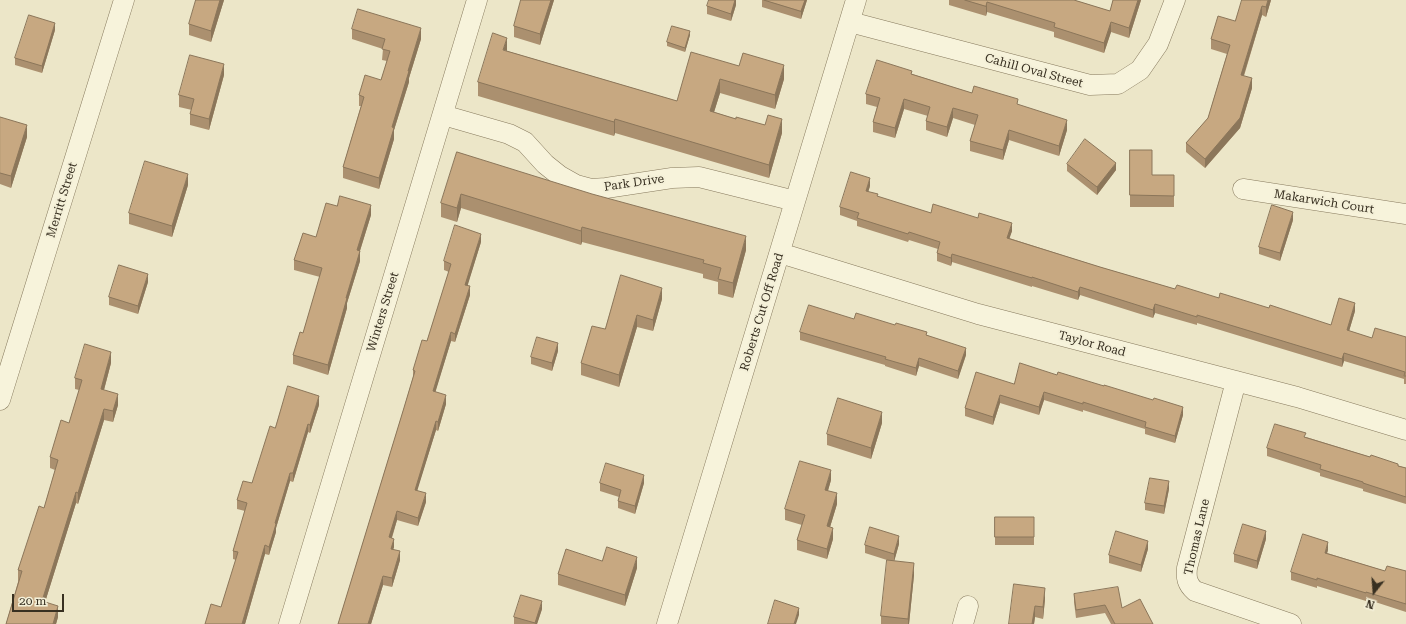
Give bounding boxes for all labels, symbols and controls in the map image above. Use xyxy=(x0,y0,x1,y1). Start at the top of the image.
street label: Cahill Oval Street xyxy=(983,51,1085,91)
street label: Merritt Street xyxy=(44,161,80,239)
street label: Park Drive xyxy=(603,172,665,194)
street label: Makarwich Court xyxy=(1273,187,1375,217)
street label: Roberts Cut Off Road xyxy=(737,251,787,373)
street label: Winters Street xyxy=(364,270,402,354)
street label: Taylor Road xyxy=(1057,328,1127,360)
street label: Thomas Lane xyxy=(1181,498,1213,576)
north arrow xyxy=(1354,572,1394,612)
scale bar xyxy=(14,586,66,612)
text: 20 m xyxy=(19,594,46,608)
text: N xyxy=(1364,596,1376,611)

